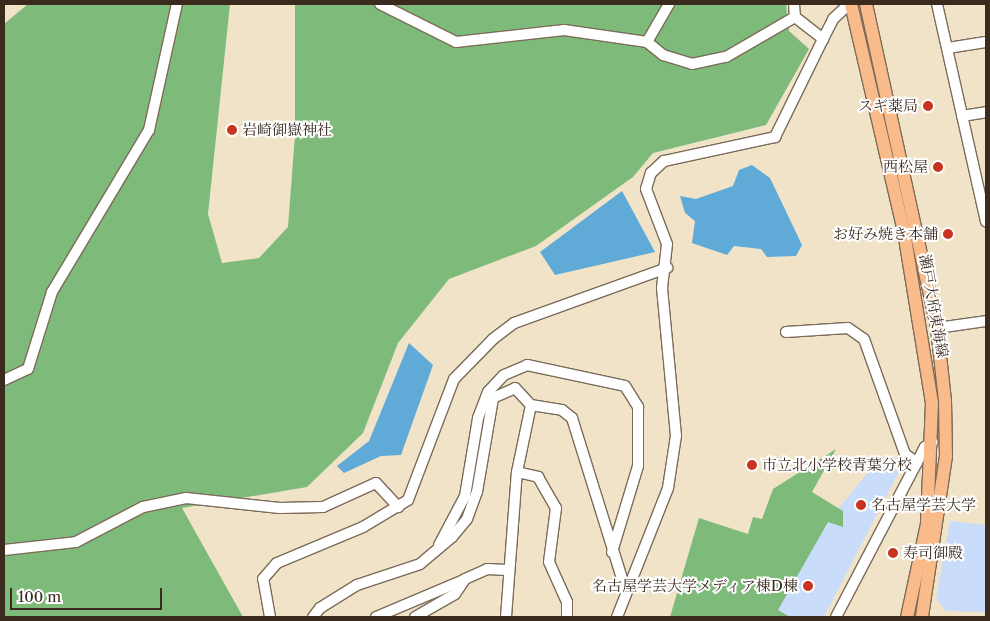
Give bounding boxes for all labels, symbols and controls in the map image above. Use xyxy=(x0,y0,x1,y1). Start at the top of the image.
place label: スギ薬局 xyxy=(858,97,918,115)
marker: スギ薬局 xyxy=(922,100,934,112)
place label: 岩崎御嶽神社 xyxy=(242,121,332,139)
marker: 岩崎御嶽神社 xyxy=(226,124,238,136)
place label: 西松屋 xyxy=(883,158,928,176)
marker: 西松屋 xyxy=(932,161,944,173)
place label: お好み焼き本舗 xyxy=(833,225,938,243)
marker: お好み焼き本舗 xyxy=(942,228,954,240)
street label: 瀬戸大府東海線 xyxy=(916,253,952,359)
place label: 市立北小学校青葉分校 xyxy=(762,456,912,474)
marker: 市立北小学校青葉分校 xyxy=(746,459,758,471)
place label: 名古屋学芸大学 xyxy=(871,496,976,514)
marker: 名古屋学芸大学 xyxy=(855,499,867,511)
place label: 寿司御殿 xyxy=(903,544,963,562)
marker: 寿司御殿 xyxy=(887,547,899,559)
place label: 名古屋学芸大学メディア棟D棟 xyxy=(591,577,798,595)
scale bar xyxy=(12,578,165,610)
marker: 名古屋学芸大学メディア棟D棟 xyxy=(802,580,814,592)
text: 100 m xyxy=(18,587,61,606)

